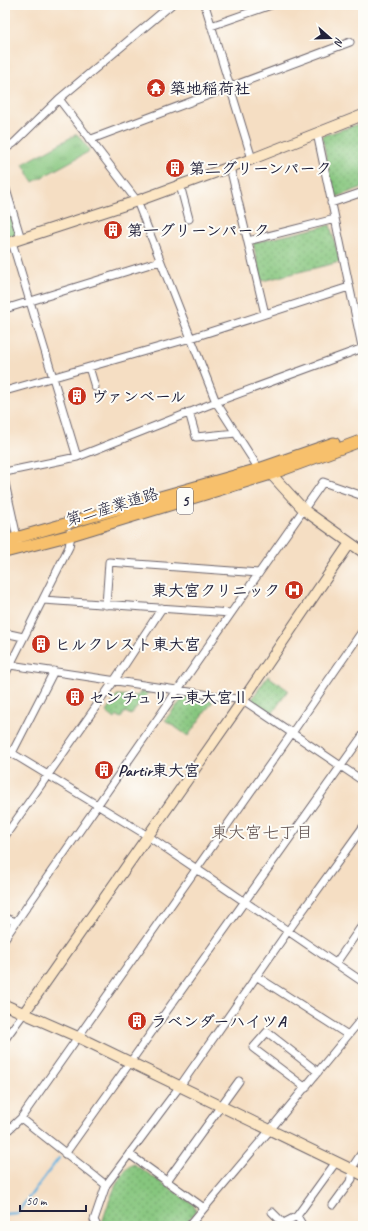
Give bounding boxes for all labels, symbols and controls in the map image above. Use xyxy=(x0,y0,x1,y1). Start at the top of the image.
north arrow xyxy=(310,18,350,58)
text: N xyxy=(331,36,347,49)
temple icon: 築地稲荷社 xyxy=(145,77,167,99)
place label: 築地稲荷社 xyxy=(170,79,250,99)
building icon: 第二グリーンパーク xyxy=(164,157,186,179)
place label: 第二グリーンパーク xyxy=(189,159,331,179)
building icon: 第一グリーンパーク xyxy=(102,219,124,241)
place label: 第一グリーンパーク xyxy=(127,221,269,241)
building icon: ヴァンベール xyxy=(66,385,88,407)
place label: ヴァンベール xyxy=(91,387,186,407)
street label: 第二産業道路 xyxy=(63,483,161,531)
road number: 5 xyxy=(177,488,193,514)
hospital icon: 東大宮クリニック xyxy=(283,579,305,601)
place label: 東大宮クリニック xyxy=(152,581,280,601)
building icon: ヒルクレスト東大宮 xyxy=(30,633,52,655)
place label: ヒルクレスト東大宮 xyxy=(55,635,201,655)
building icon: センチュリー東大宮Ⅱ xyxy=(64,686,86,708)
place label: センチュリー東大宮Ⅱ xyxy=(89,688,249,708)
building icon: Partir東大宮 xyxy=(93,759,115,781)
place label: Partir東大宮 xyxy=(118,761,200,781)
district label: 東大宮七丁目 xyxy=(211,822,313,843)
building icon: ラベンダーハイツA xyxy=(126,1010,148,1032)
place label: ラベンダーハイツA xyxy=(151,1012,287,1032)
scale bar xyxy=(20,1187,86,1213)
text: 50 m xyxy=(26,1193,48,1209)

